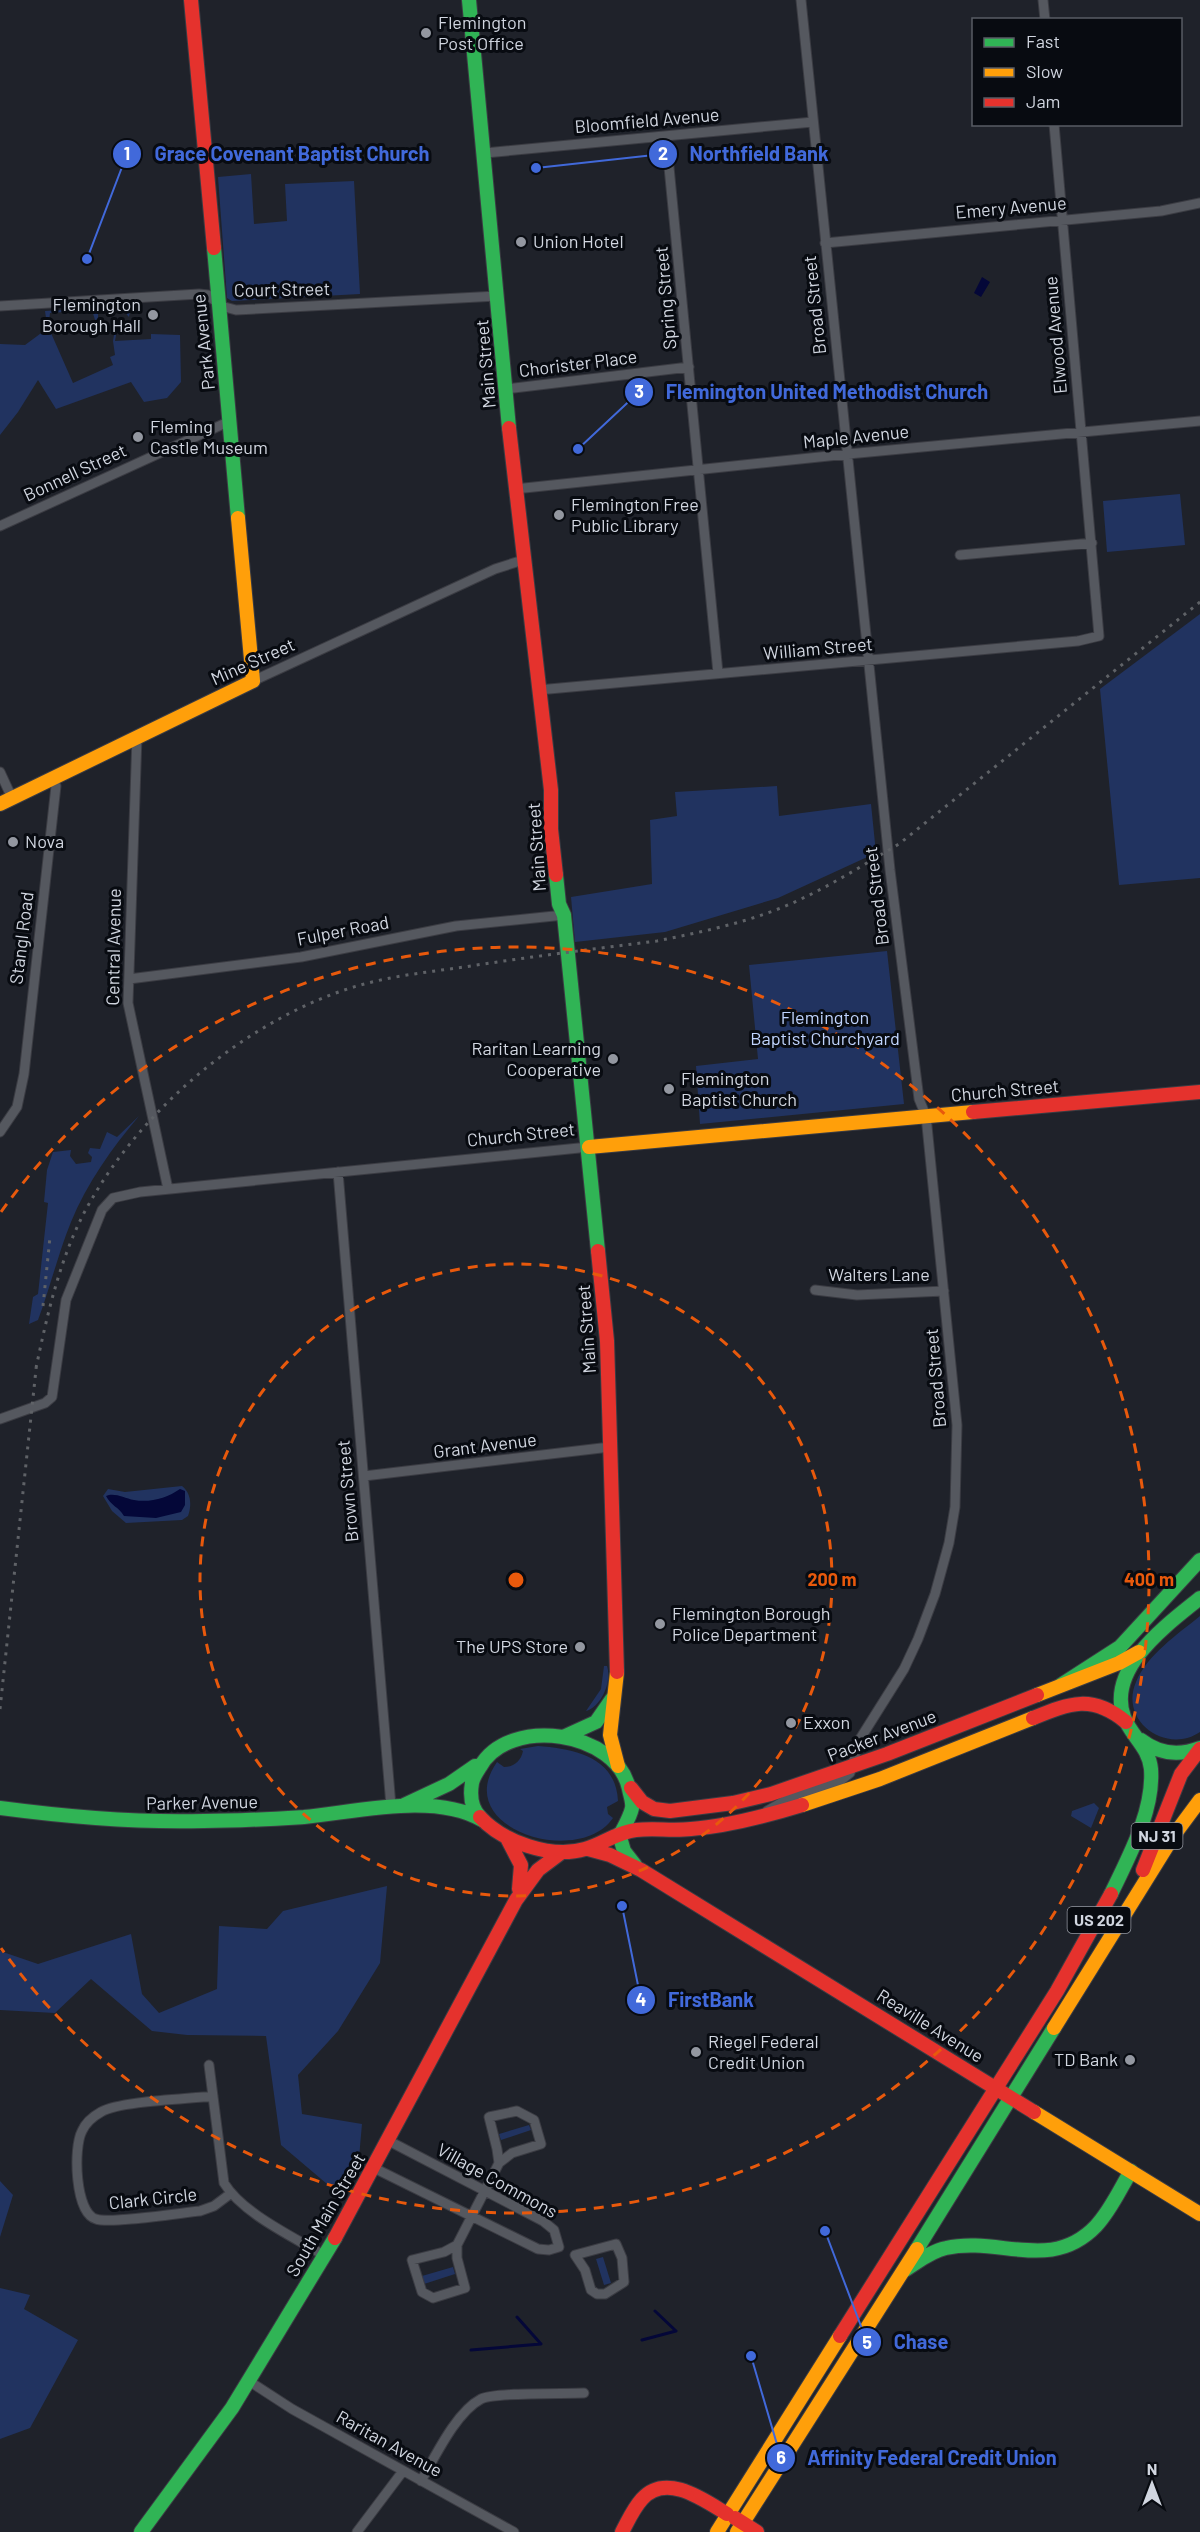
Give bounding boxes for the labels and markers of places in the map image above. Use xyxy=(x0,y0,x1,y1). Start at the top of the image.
place label: Flemington Post Office xyxy=(438,11,527,54)
marker: Flemington Post Office xyxy=(419,26,433,40)
callout: Grace Covenant Baptist Church xyxy=(112,135,441,173)
callout: Northfield Bank xyxy=(648,135,841,173)
place label: Union Hotel xyxy=(533,230,624,252)
marker: Union Hotel xyxy=(514,235,528,249)
place label: Flemington Borough Hall xyxy=(42,293,141,336)
marker: Flemington Borough Hall xyxy=(146,308,160,322)
callout: Flemington United Methodist Church xyxy=(624,373,1001,411)
place label: Fleming Castle Museum xyxy=(150,415,268,458)
marker: Fleming Castle Museum xyxy=(131,430,145,444)
place label: Flemington Free Public Library xyxy=(571,493,699,536)
marker: Flemington Free Public Library xyxy=(552,508,566,522)
place label: Nova xyxy=(25,830,64,852)
marker: Nova xyxy=(6,835,20,849)
place label: Raritan Learning Cooperative xyxy=(471,1037,601,1080)
marker: Raritan Learning Cooperative xyxy=(606,1052,620,1066)
place label: Flemington Baptist Church xyxy=(681,1067,797,1110)
marker: Flemington Baptist Church xyxy=(662,1082,676,1096)
centre of rings xyxy=(506,1570,526,1590)
place label: Flemington Borough Police Department xyxy=(672,1602,831,1645)
marker: Flemington Borough Police Department xyxy=(653,1617,667,1631)
place label: The UPS Store xyxy=(456,1635,568,1657)
marker: The UPS Store xyxy=(573,1640,587,1654)
place label: Exxon xyxy=(803,1711,850,1733)
marker: Exxon xyxy=(784,1716,798,1730)
callout: FirstBank xyxy=(626,1981,766,2019)
place label: Riegel Federal Credit Union xyxy=(708,2030,819,2073)
marker: Riegel Federal Credit Union xyxy=(689,2045,703,2059)
place label: TD Bank xyxy=(1054,2048,1118,2070)
marker: TD Bank xyxy=(1123,2053,1137,2067)
callout: Chase xyxy=(852,2323,960,2361)
callout: Affinity Federal Credit Union xyxy=(766,2439,1069,2477)

